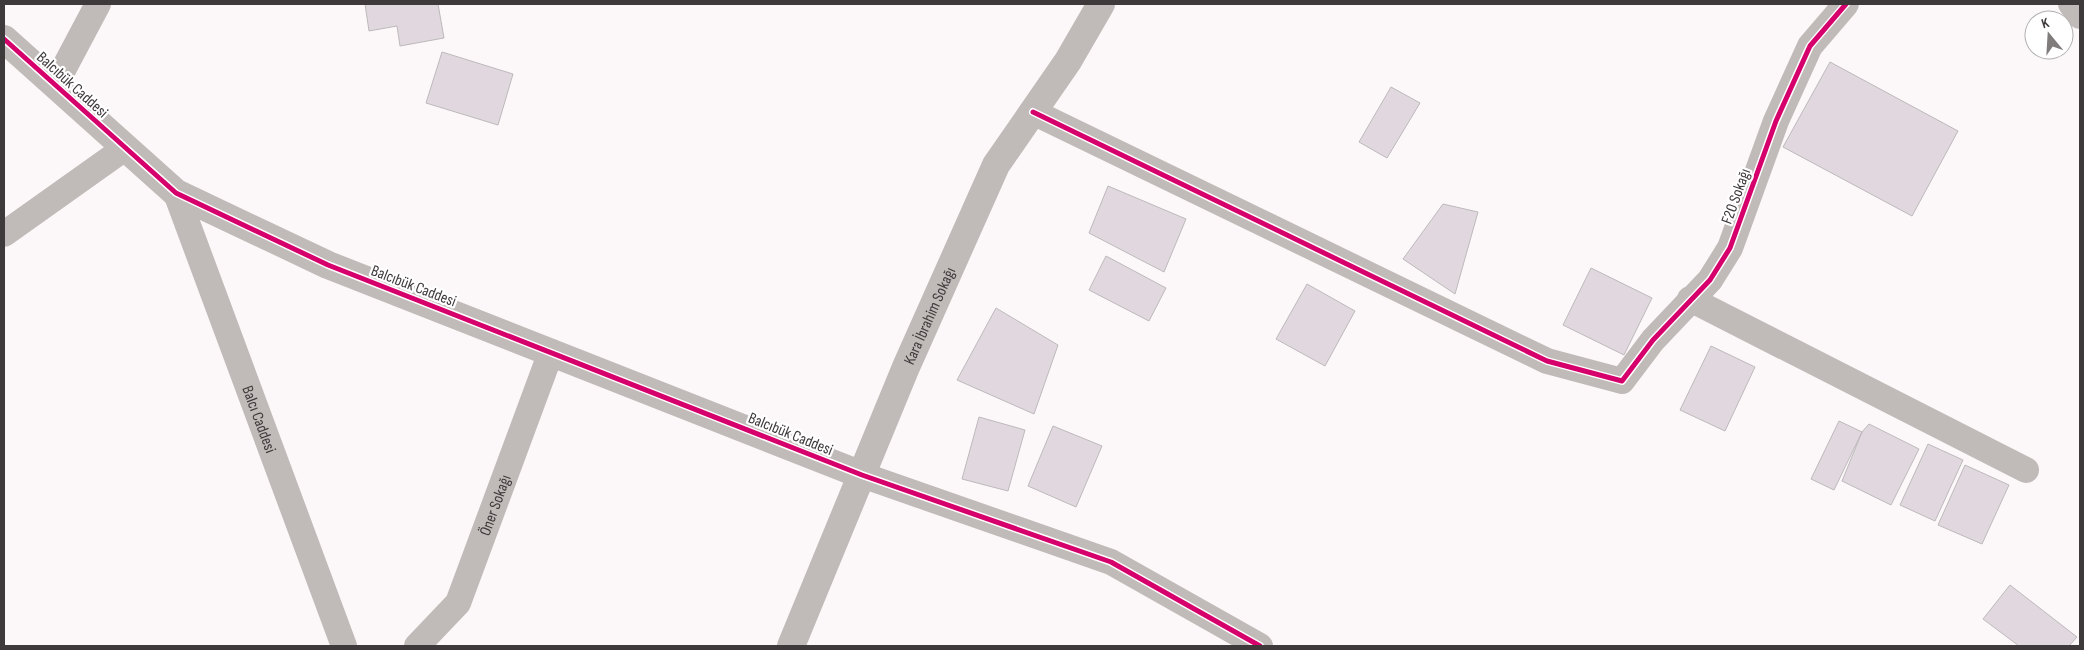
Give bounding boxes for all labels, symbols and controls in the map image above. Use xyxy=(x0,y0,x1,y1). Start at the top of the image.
north arrow xyxy=(2024,10,2074,60)
text: K xyxy=(2039,14,2051,32)
street label: Balcıbük Caddesi xyxy=(32,48,112,122)
street label: F20 Sokağı xyxy=(1718,166,1755,227)
street label: Balcıbük Caddesi xyxy=(368,261,459,311)
street label: Kara İbrahim Sokağı xyxy=(900,265,960,368)
street label: Balcı Caddesi xyxy=(237,383,280,456)
street label: Balcıbük Caddesi xyxy=(745,409,836,460)
street label: Öner Sokağı xyxy=(476,472,516,539)

